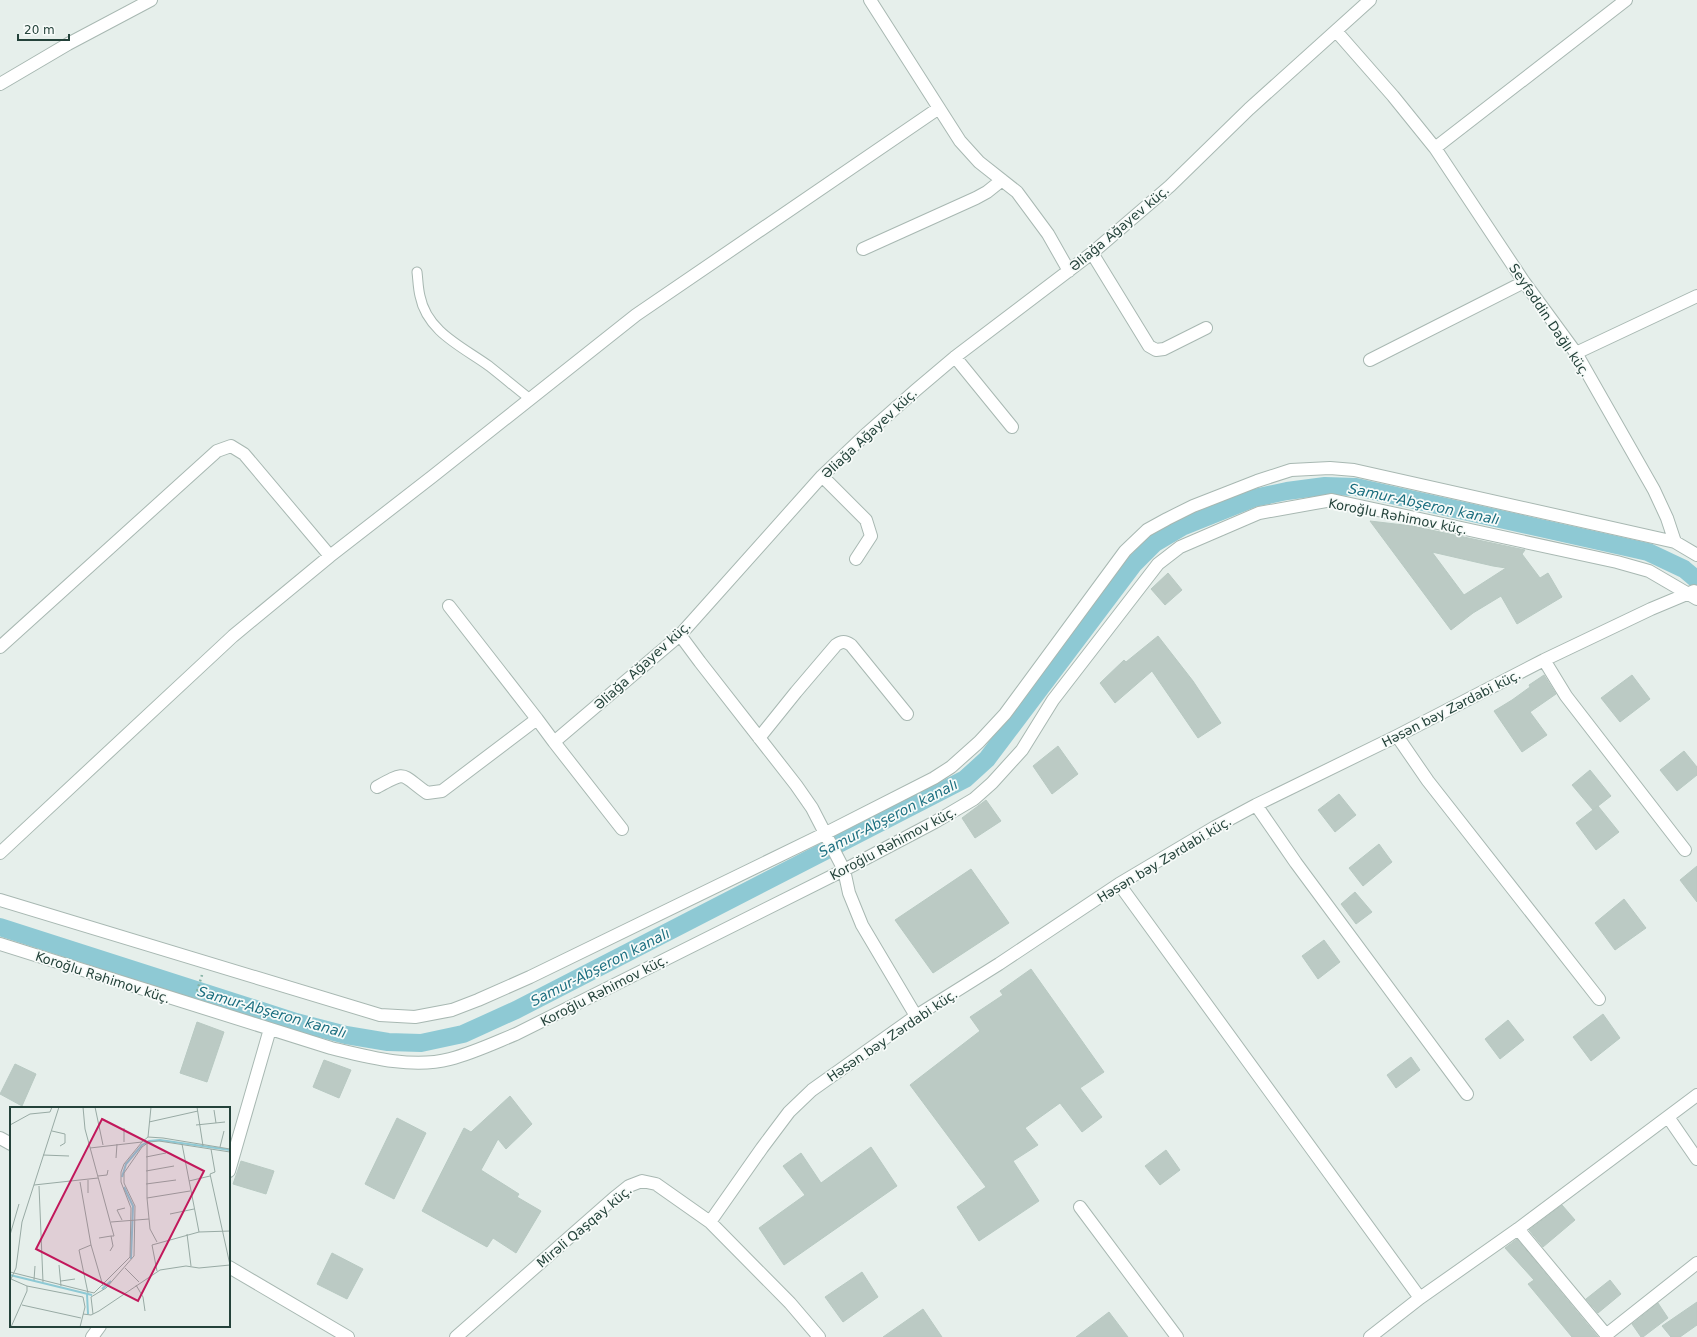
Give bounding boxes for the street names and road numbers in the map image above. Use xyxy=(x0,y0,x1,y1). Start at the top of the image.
street label: Əliağa Ağayev küç. xyxy=(1067,182,1172,274)
street label: Seyfəddin Dağlı küç. xyxy=(1506,261,1593,380)
street label: Əliağa Ağayev küç. xyxy=(818,385,920,481)
street label: Koroğlu Rəhimov küç. xyxy=(1327,496,1469,537)
street label: Əliağa Ağayev küç. xyxy=(591,618,694,713)
street label: Həsən bəy Zərdabi küç. xyxy=(1379,667,1523,750)
street label: Koroğlu Rəhimov küç. xyxy=(827,804,959,883)
street label: Həsən bəy Zərdabi küç. xyxy=(1094,813,1234,905)
street label: Koroğlu Rəhimov küç. xyxy=(33,949,172,1006)
street label: Koroğlu Rəhimov küç. xyxy=(538,952,670,1029)
street label: Həsən bəy Zərdabi küç. xyxy=(824,986,960,1085)
street label: Mirəli Qaşqay küç. xyxy=(534,1182,635,1270)

